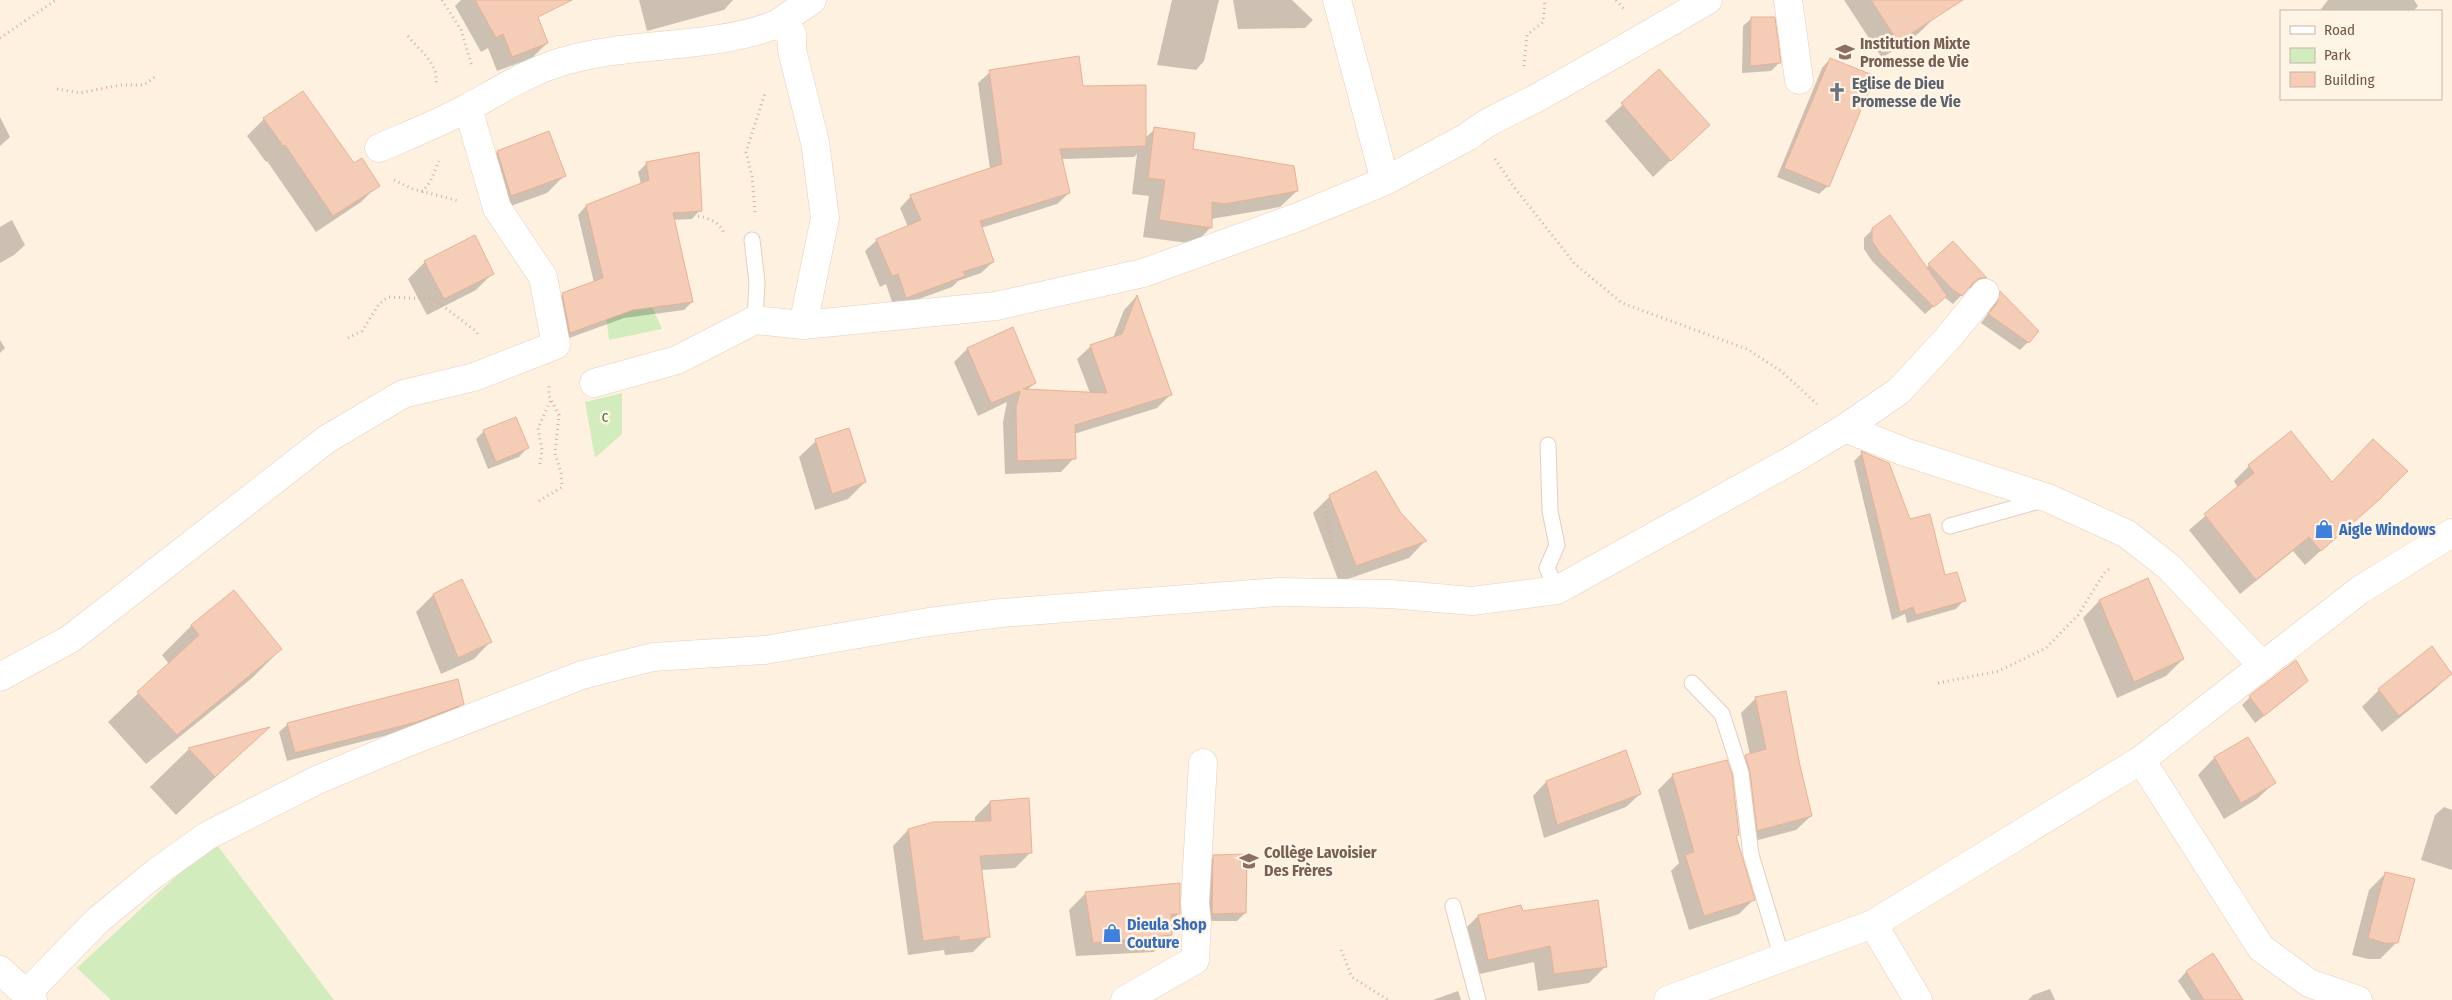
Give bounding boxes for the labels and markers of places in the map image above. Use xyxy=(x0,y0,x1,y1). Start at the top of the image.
place label: Institution Mixte Promesse de Vie xyxy=(1860,34,1970,71)
school or university icon: Institution Mixte Promesse de Vie xyxy=(1834,41,1856,63)
place label: Eglise de Dieu Promesse de Vie xyxy=(1852,74,1961,111)
church icon: Eglise de Dieu Promesse de Vie xyxy=(1826,81,1848,103)
shop icon: Aigle Windows xyxy=(2313,518,2335,540)
place label: Aigle Windows xyxy=(2338,520,2436,539)
place label: Collège Lavoisier Des Frères xyxy=(1264,843,1377,880)
school or university icon: Collège Lavoisier Des Frères xyxy=(1238,850,1260,872)
place label: Dieula Shop Couture xyxy=(1127,915,1207,952)
shop icon: Dieula Shop Couture xyxy=(1101,922,1123,944)

